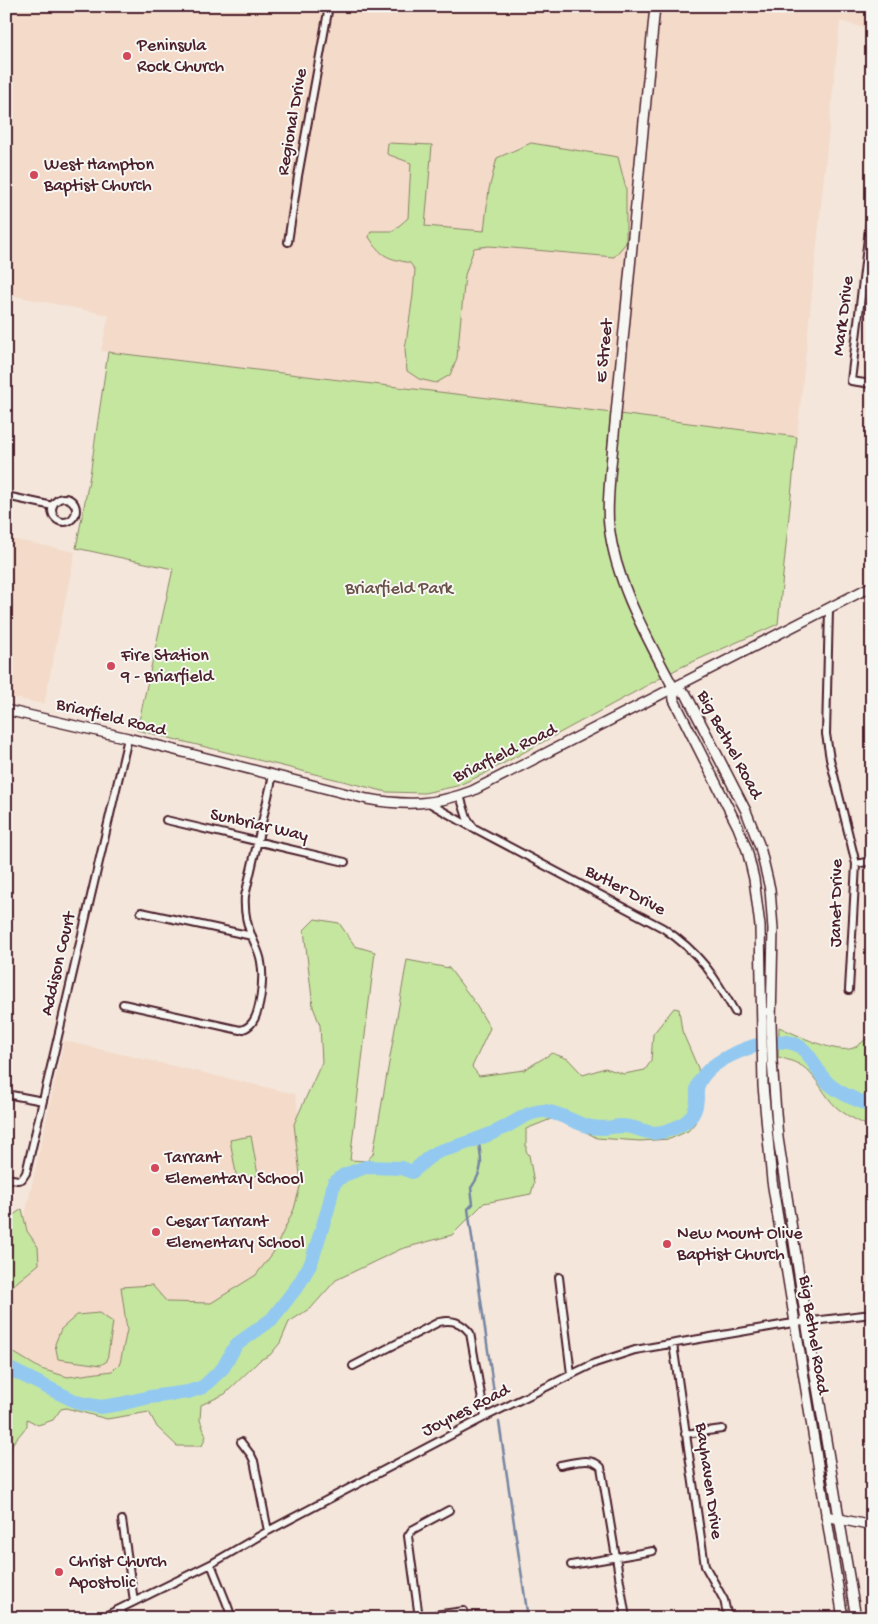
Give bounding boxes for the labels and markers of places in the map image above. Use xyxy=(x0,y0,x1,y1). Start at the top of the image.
place label: Peninsula Rock Church xyxy=(136,36,225,78)
marker: Peninsula Rock Church xyxy=(121,50,133,62)
place label: West Hampton Baptist Church xyxy=(43,155,154,197)
marker: West Hampton Baptist Church xyxy=(28,169,40,181)
place label: Fire Station 9 - Briarfield xyxy=(120,646,215,688)
marker: Fire Station 9 - Briarfield xyxy=(105,660,117,672)
place label: Tarrant Elementary School xyxy=(164,1148,304,1190)
marker: Tarrant Elementary School xyxy=(149,1162,161,1174)
place label: Cesar Tarrant Elementary School xyxy=(166,1212,305,1254)
place label: New Mount Olive Baptist Church xyxy=(676,1224,803,1266)
marker: Cesar Tarrant Elementary School xyxy=(150,1226,162,1238)
marker: New Mount Olive Baptist Church xyxy=(661,1238,673,1250)
place label: Christ Church Apostolic xyxy=(69,1552,167,1594)
marker: Christ Church Apostolic xyxy=(53,1566,65,1578)

